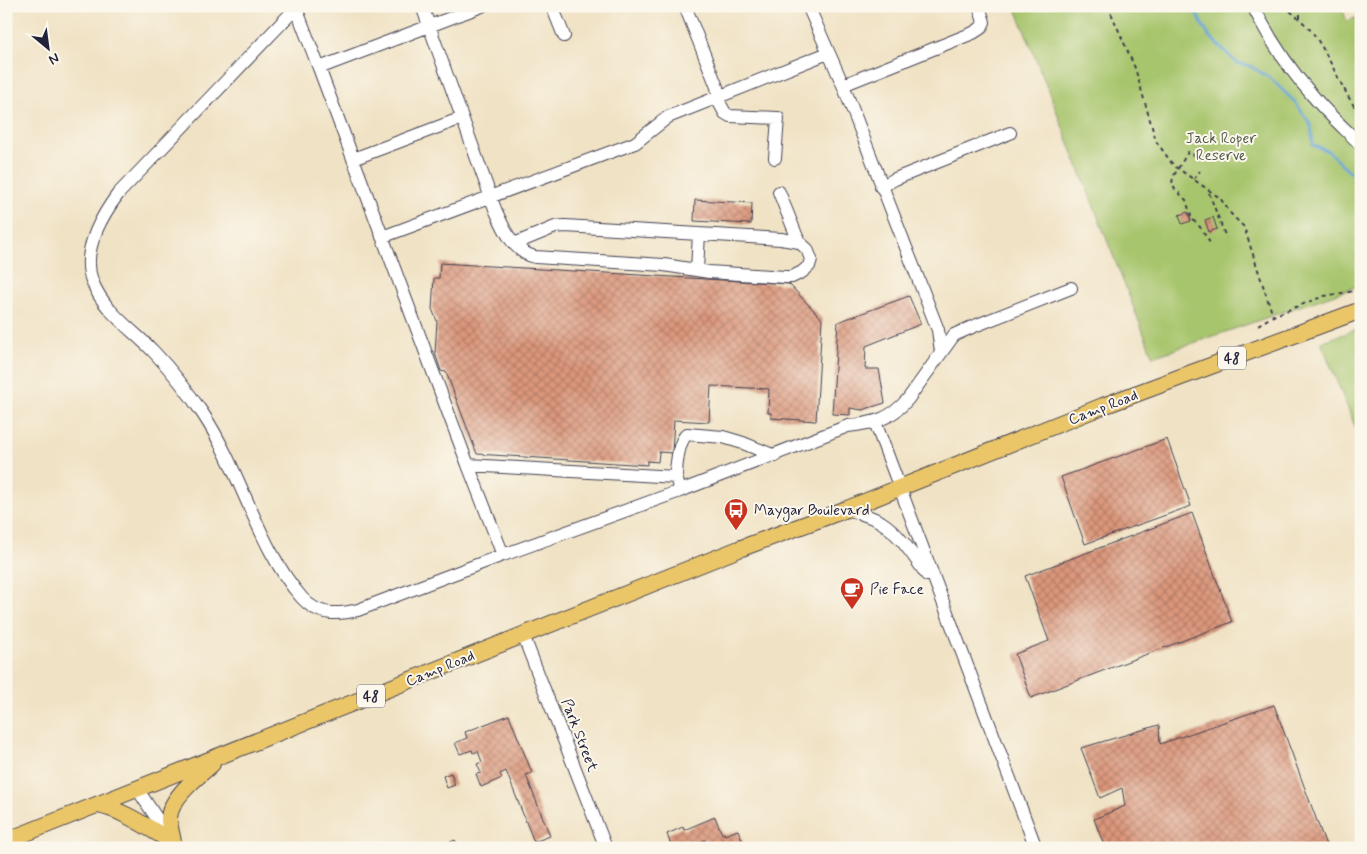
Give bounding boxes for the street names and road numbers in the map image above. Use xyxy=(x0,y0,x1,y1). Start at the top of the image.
road number: 48 xyxy=(1218,346,1246,369)
street label: Camp Road xyxy=(1066,386,1141,430)
street label: Camp Road xyxy=(403,646,478,692)
road number: 48 xyxy=(357,684,385,708)
street label: Park Street xyxy=(556,696,602,775)

